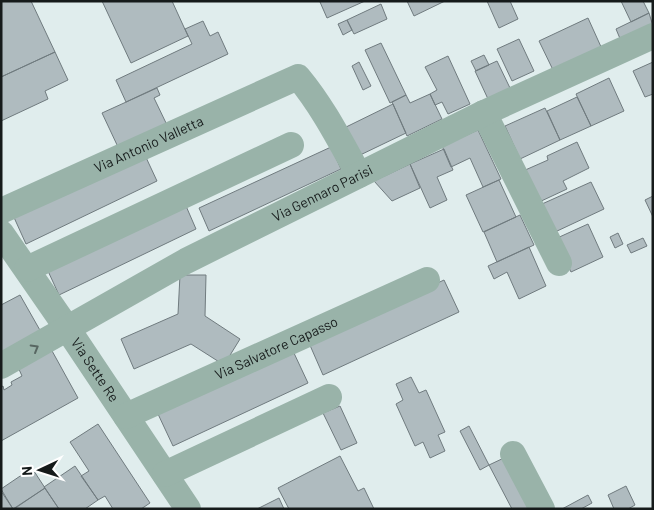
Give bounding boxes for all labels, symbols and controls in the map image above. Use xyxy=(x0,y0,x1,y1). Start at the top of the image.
street label: Via Antonio Valletta xyxy=(91,112,206,176)
street label: Via Gennaro Parisi xyxy=(269,161,375,225)
street label: Via Salvatore Capasso xyxy=(212,312,340,383)
street label: Via Sette Re xyxy=(68,334,123,405)
one-way arrow xyxy=(29,344,38,354)
north arrow xyxy=(15,445,65,495)
text: N xyxy=(18,466,35,476)

